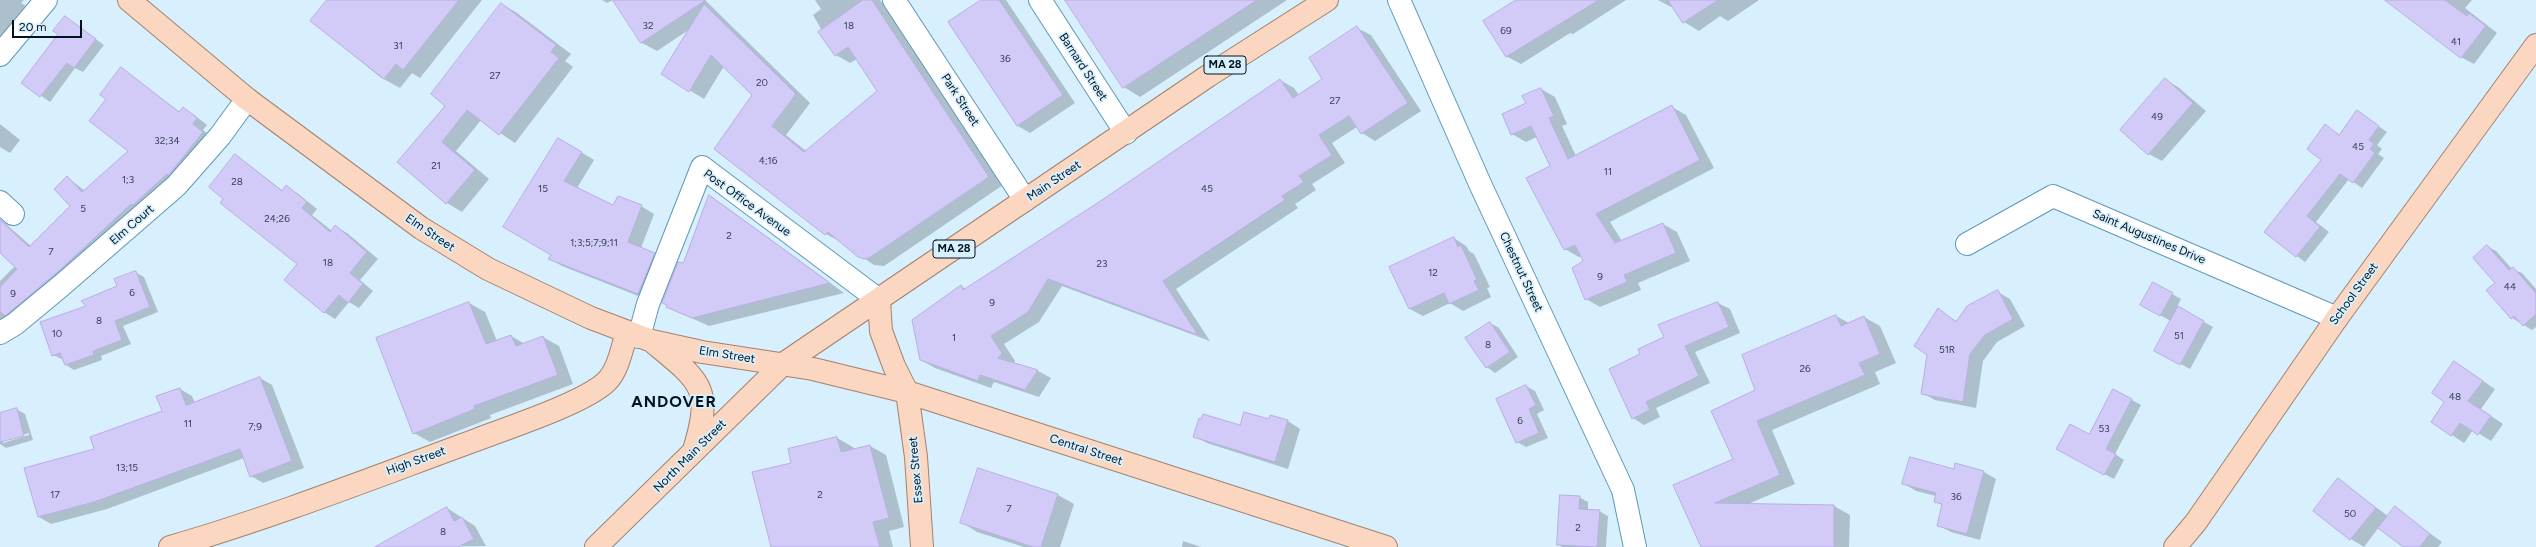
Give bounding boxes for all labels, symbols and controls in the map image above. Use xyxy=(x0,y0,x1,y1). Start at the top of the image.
scale bar xyxy=(14,12,84,38)
text: 20 m xyxy=(19,20,47,34)
house number: 32 xyxy=(642,20,654,32)
house number: 18 xyxy=(844,20,854,32)
house number: 69 xyxy=(1500,25,1512,37)
street label: Barnard Street xyxy=(1056,30,1110,104)
house number: 41 xyxy=(2451,36,2461,48)
house number: 31 xyxy=(393,40,403,52)
house number: 36 xyxy=(999,53,1011,65)
road number: MA 28 xyxy=(1204,56,1246,74)
house number: 27 xyxy=(490,70,500,82)
street label: Park Street xyxy=(938,71,982,129)
house number: 20 xyxy=(756,77,768,89)
house number: 27 xyxy=(1330,95,1340,107)
house number: 49 xyxy=(2151,111,2163,123)
house number: 32;34 xyxy=(154,135,180,147)
house number: 45 xyxy=(2352,141,2364,153)
house number: 4;16 xyxy=(759,155,777,167)
street label: Main Street xyxy=(1024,158,1084,204)
house number: 21 xyxy=(431,160,441,172)
street label: Post Office Avenue xyxy=(701,166,793,240)
house number: 11 xyxy=(1604,166,1612,178)
house number: 1;3 xyxy=(122,174,134,186)
house number: 28 xyxy=(231,176,243,188)
house number: 15 xyxy=(538,183,548,195)
house number: 45 xyxy=(1201,183,1213,195)
street label: Elm Court xyxy=(107,202,157,248)
house number: 5 xyxy=(80,203,86,215)
street label: Saint Augustines Drive xyxy=(2090,207,2208,267)
street label: Elm Street xyxy=(403,211,457,255)
house number: 24;26 xyxy=(264,213,290,225)
house number: 2 xyxy=(726,230,732,242)
street label: Chestnut Street xyxy=(1496,230,1546,314)
house number: 1;3;5;7;9;11 xyxy=(570,237,618,249)
road number: MA 28 xyxy=(933,240,975,258)
house number: 7 xyxy=(48,246,54,258)
house number: 18 xyxy=(323,257,333,269)
house number: 23 xyxy=(1096,258,1108,270)
street label: School Street xyxy=(2327,260,2381,328)
house number: 12 xyxy=(1428,267,1438,279)
house number: 9 xyxy=(1597,271,1603,283)
house number: 44 xyxy=(2504,281,2516,293)
house number: 6 xyxy=(129,287,135,299)
house number: 9 xyxy=(10,288,16,300)
house number: 9 xyxy=(989,297,995,309)
house number: 8 xyxy=(96,315,102,327)
house number: 10 xyxy=(52,328,62,340)
house number: 51 xyxy=(2174,330,2184,342)
house number: 1 xyxy=(952,332,956,344)
house number: 8 xyxy=(1485,339,1491,351)
street label: Elm Street xyxy=(698,343,756,367)
house number: 51R xyxy=(1939,344,1955,356)
house number: 26 xyxy=(1799,363,1811,375)
house number: 48 xyxy=(2449,391,2461,403)
district label: ANDOVER xyxy=(631,392,717,412)
house number: 6 xyxy=(1517,415,1523,427)
street label: North Main Street xyxy=(651,417,729,495)
house number: 11 xyxy=(184,418,192,430)
house number: 7;9 xyxy=(248,421,262,433)
house number: 53 xyxy=(2098,423,2110,435)
street label: Central Street xyxy=(1048,431,1124,469)
street label: Essex Street xyxy=(906,436,926,504)
street label: High Street xyxy=(384,444,448,478)
house number: 13;15 xyxy=(116,462,138,474)
house number: 17 xyxy=(50,489,60,501)
house number: 2 xyxy=(817,489,823,501)
house number: 36 xyxy=(1950,491,1962,503)
house number: 7 xyxy=(1006,503,1012,515)
house number: 50 xyxy=(2344,508,2356,520)
house number: 2 xyxy=(1575,522,1581,534)
house number: 8 xyxy=(440,526,446,538)

